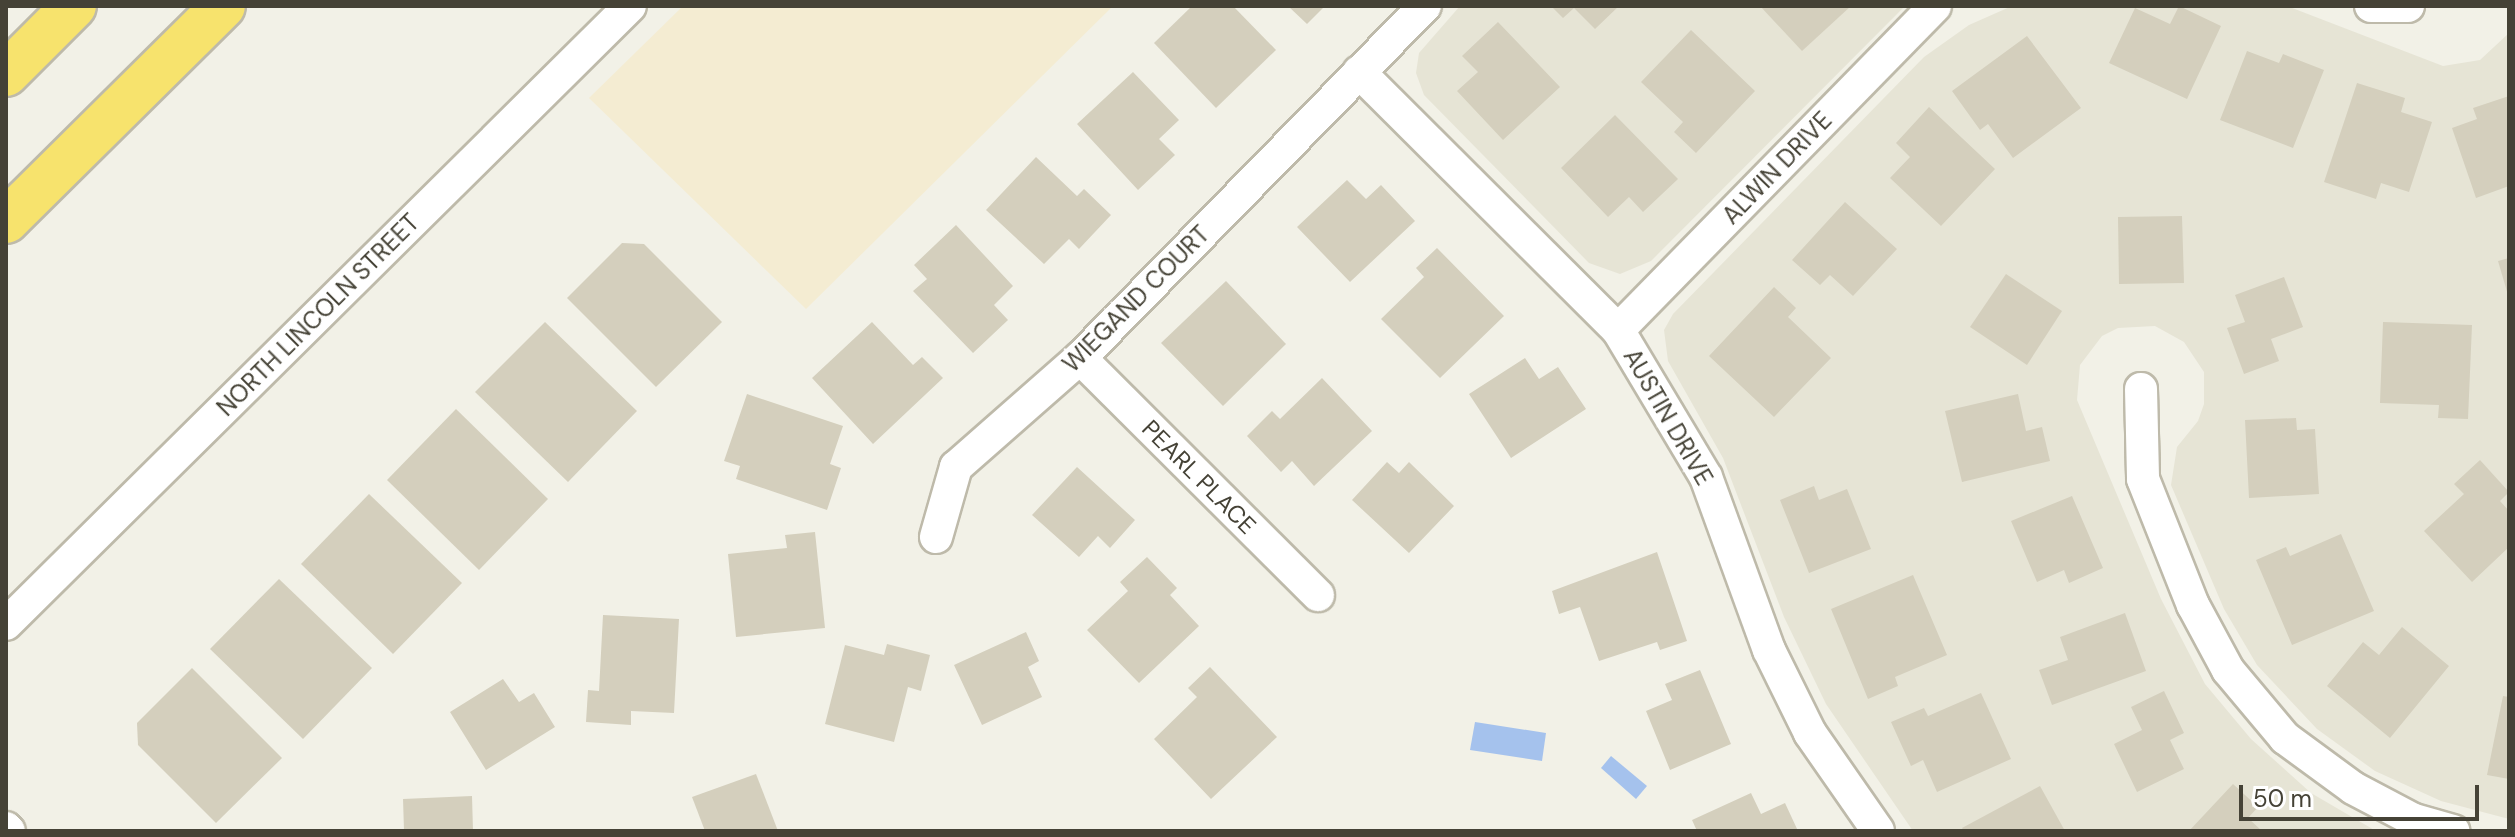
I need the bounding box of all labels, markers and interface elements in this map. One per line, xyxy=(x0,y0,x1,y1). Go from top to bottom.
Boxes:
street label: ALWIN DRIVE xyxy=(1716,106,1838,230)
street label: NORTH LINCOLN STREET xyxy=(211,208,425,422)
street label: WIEGAND COURT xyxy=(1057,220,1215,378)
street label: AUSTIN DRIVE xyxy=(1617,344,1719,490)
street label: PEARL PLACE xyxy=(1136,414,1262,540)
scale bar xyxy=(2243,769,2483,819)
text: 50 m xyxy=(2253,783,2312,814)

